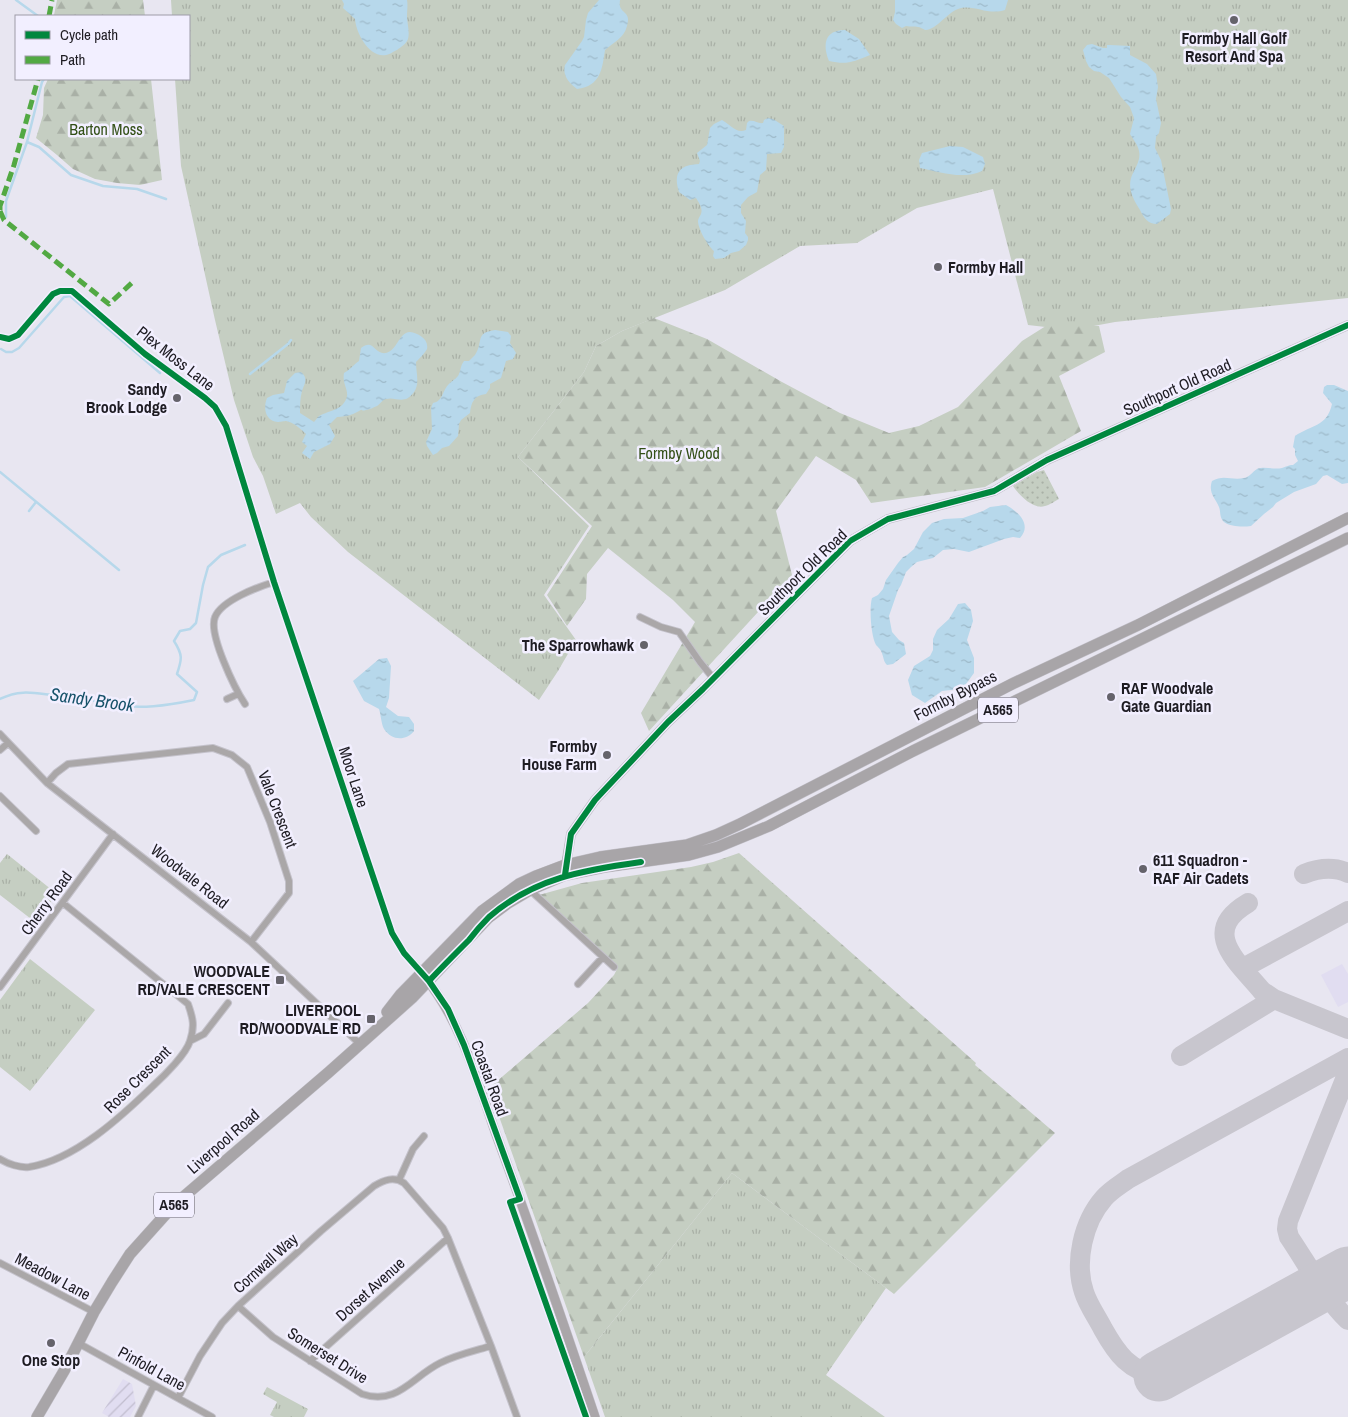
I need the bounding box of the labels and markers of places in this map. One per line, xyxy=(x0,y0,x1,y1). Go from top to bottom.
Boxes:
marker: Formby Hall Golf Resort And Spa xyxy=(1228,14,1240,26)
place label: Formby Hall Golf Resort And Spa xyxy=(1181,27,1287,67)
place label: Formby Hall xyxy=(948,256,1023,278)
marker: Formby Hall xyxy=(932,261,944,273)
place label: Sandy Brook Lodge xyxy=(86,378,168,418)
marker: Sandy Brook Lodge xyxy=(171,392,183,404)
place label: The Sparrowhawk xyxy=(522,634,635,656)
marker: The Sparrowhawk xyxy=(638,639,650,651)
place label: RAF Woodvale Gate Guardian xyxy=(1121,677,1213,717)
marker: RAF Woodvale Gate Guardian xyxy=(1105,691,1117,703)
place label: Formby House Farm xyxy=(522,735,598,775)
marker: Formby House Farm xyxy=(601,749,613,761)
place label: 611 Squadron - RAF Air Cadets xyxy=(1153,849,1249,889)
marker: 611 Squadron - RAF Air Cadets xyxy=(1137,863,1149,875)
place label: WOODVALE RD/VALE CRESCENT xyxy=(138,960,270,1000)
marker: WOODVALE RD/VALE CRESCENT xyxy=(274,974,286,986)
place label: LIVERPOOL RD/WOODVALE RD xyxy=(240,999,361,1039)
marker: LIVERPOOL RD/WOODVALE RD xyxy=(365,1013,377,1025)
marker: One Stop xyxy=(45,1337,57,1349)
place label: One Stop xyxy=(22,1349,80,1371)

